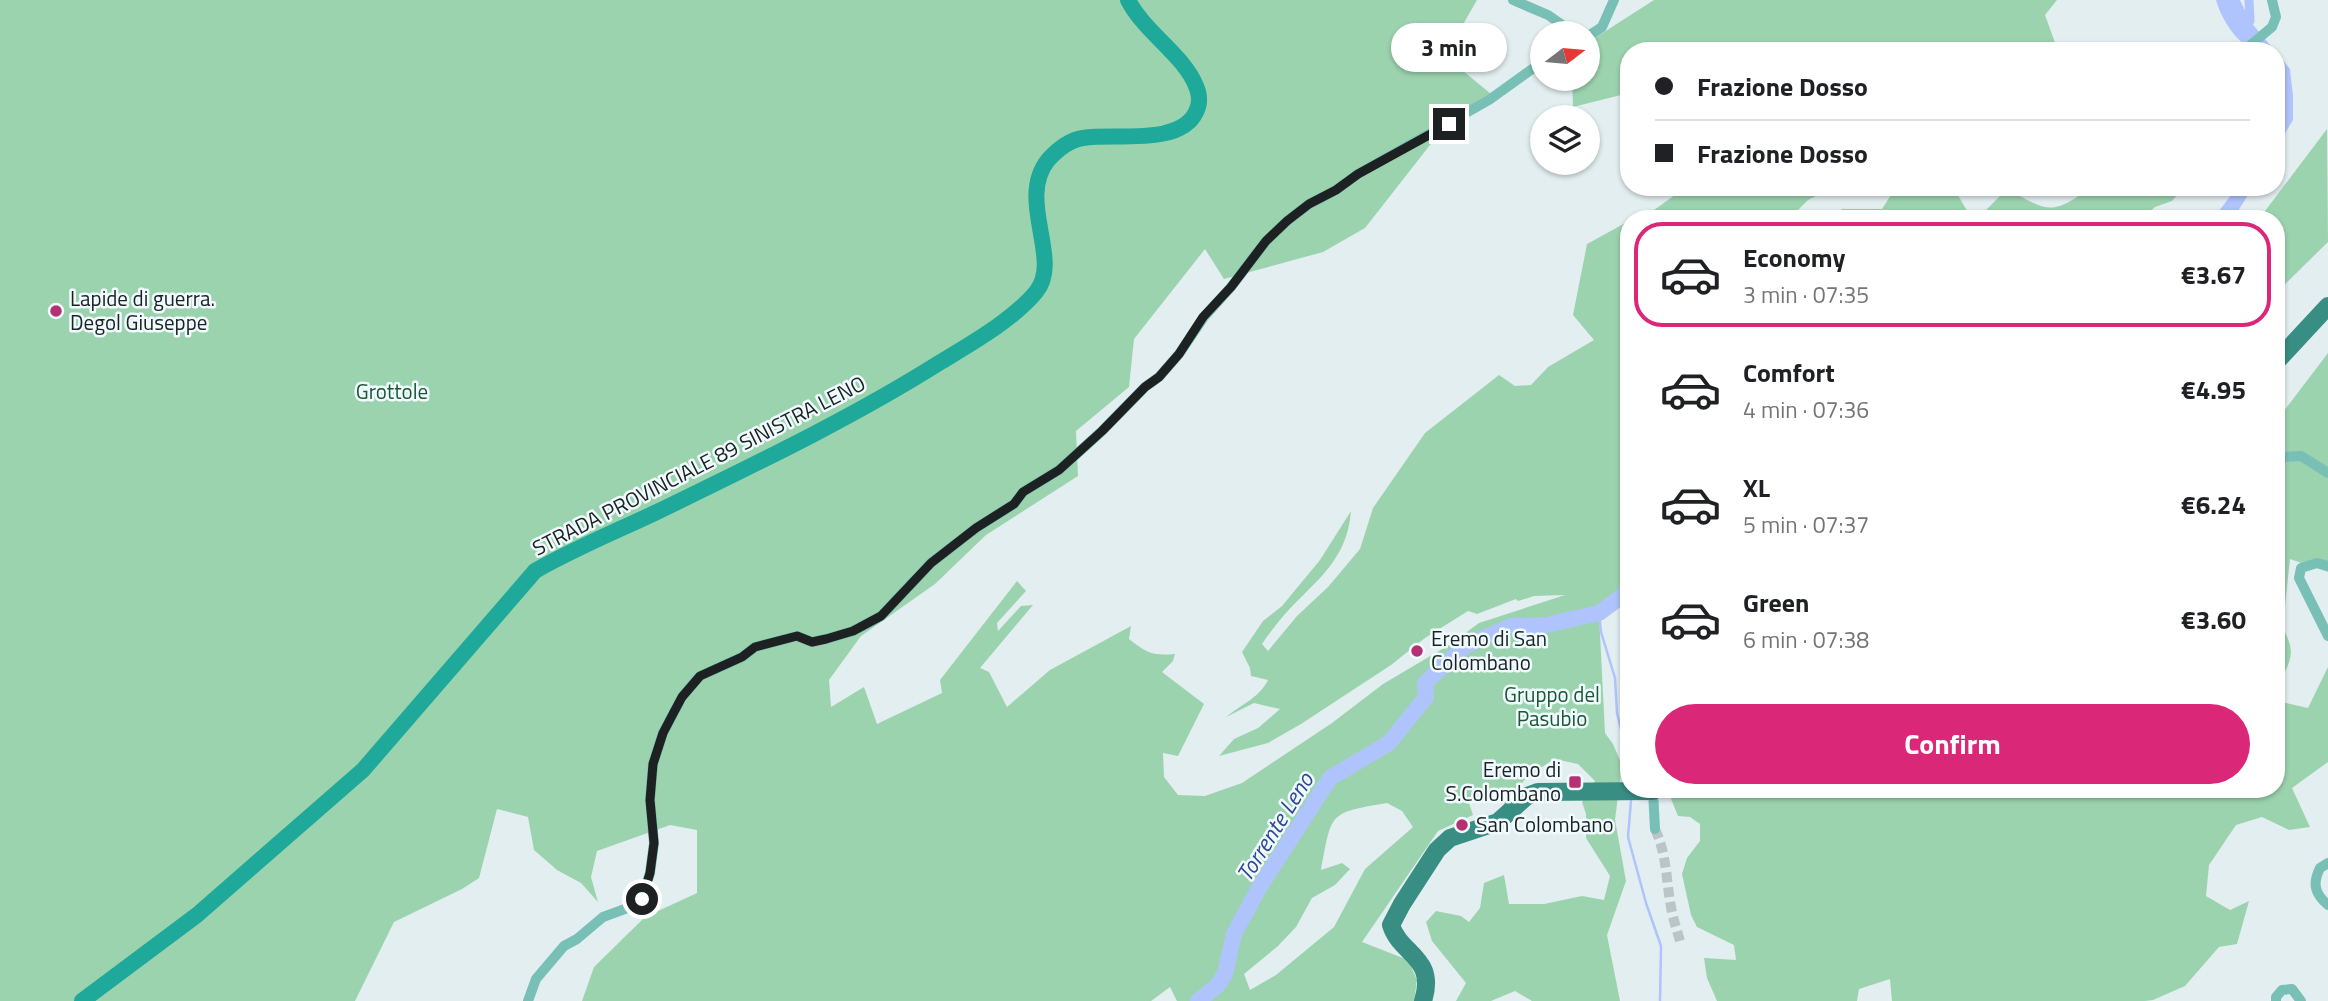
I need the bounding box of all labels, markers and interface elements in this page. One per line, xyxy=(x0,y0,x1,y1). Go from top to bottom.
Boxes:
north arrow xyxy=(1530,21,1600,91)
map controls xyxy=(1530,21,1600,175)
callout: 3 min xyxy=(1391,23,1507,72)
text: 3 min xyxy=(1421,30,1477,65)
text: Frazione Dosso xyxy=(1697,67,1868,106)
button: layers xyxy=(1530,105,1600,175)
route end xyxy=(1433,108,1465,140)
text: Frazione Dosso xyxy=(1697,134,1868,173)
text: Economy xyxy=(1743,238,1845,277)
icon: car xyxy=(1659,243,1722,306)
text: €3.67 xyxy=(2181,255,2246,294)
text: 3 min · 07:35 xyxy=(1743,277,1869,312)
place label: Lapide di guerra. Degol Giuseppe xyxy=(70,282,215,338)
marker: Lapide di guerra. Degol Giuseppe xyxy=(48,303,64,319)
text: Comfort xyxy=(1743,353,1835,392)
icon: car xyxy=(1659,358,1722,421)
street label: STRADA PROVINCIALE 89 SINISTRA LENO xyxy=(526,367,871,563)
text: €4.95 xyxy=(2181,370,2246,409)
park label: Grottole xyxy=(356,375,428,407)
text: 4 min · 07:36 xyxy=(1743,392,1869,427)
text: XL xyxy=(1743,468,1770,507)
icon: car xyxy=(1659,473,1722,536)
text: €6.24 xyxy=(2181,485,2246,524)
text: 5 min · 07:37 xyxy=(1743,507,1869,542)
text: Green xyxy=(1743,583,1809,622)
icon: car xyxy=(1659,588,1722,651)
text: €3.60 xyxy=(2181,600,2246,639)
place label: Eremo di San Colombano xyxy=(1431,622,1547,678)
text: 6 min · 07:38 xyxy=(1743,622,1869,657)
marker: Eremo di San Colombano xyxy=(1409,643,1425,659)
park label: Gruppo del Pasubio xyxy=(1504,678,1600,734)
button: Confirm xyxy=(1655,704,2250,784)
place label: Eremo di S.Colombano xyxy=(1446,753,1561,809)
water label: Torrente Leno xyxy=(1227,765,1322,888)
marker: Eremo di S.Colombano xyxy=(1567,774,1583,790)
place label: San Colombano xyxy=(1476,808,1614,840)
marker: San Colombano xyxy=(1454,817,1470,833)
route start xyxy=(626,883,658,915)

